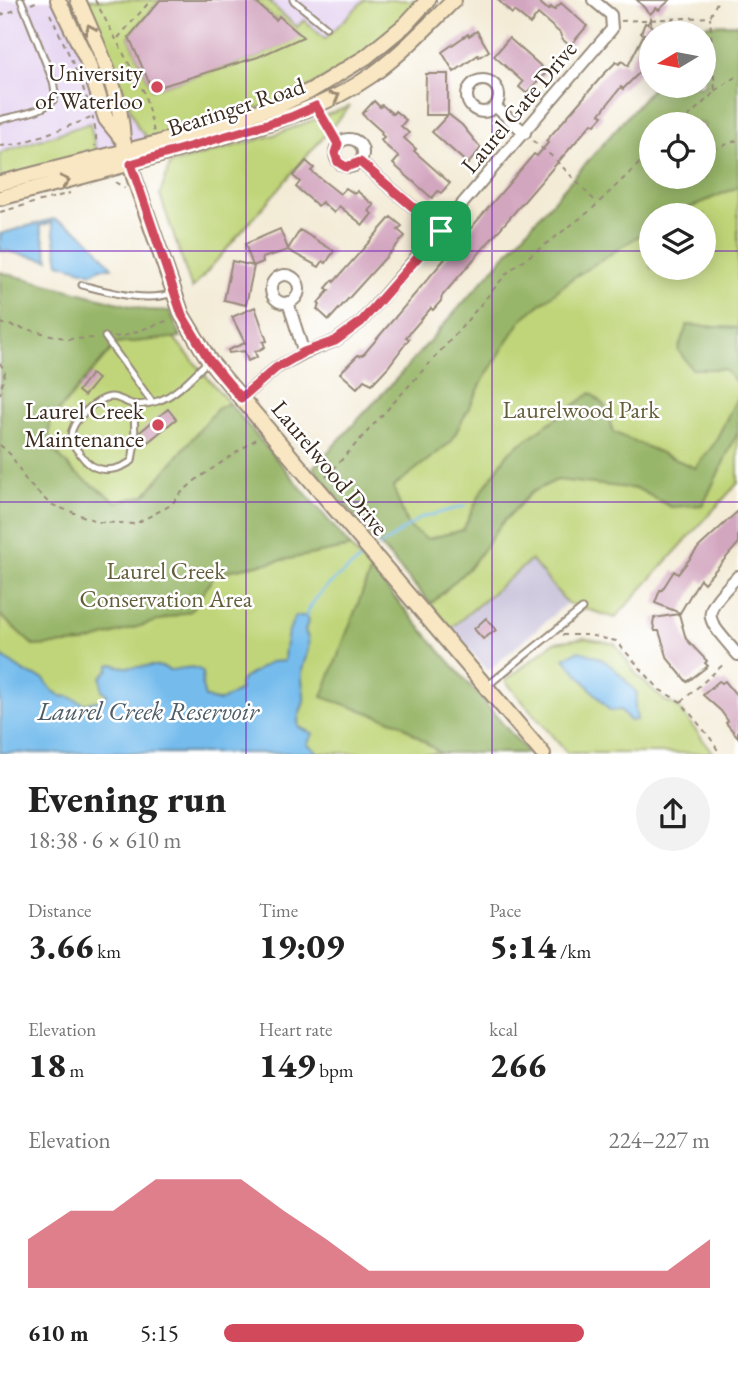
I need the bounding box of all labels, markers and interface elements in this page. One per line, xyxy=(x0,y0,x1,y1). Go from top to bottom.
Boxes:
north arrow xyxy=(639,21,716,98)
map controls xyxy=(639,21,716,280)
one-way arrow xyxy=(85,23,99,35)
street label: Laurel Gate Drive xyxy=(454,34,583,180)
place label: University of Waterloo xyxy=(35,57,143,116)
street label: Bearinger Road xyxy=(163,70,309,143)
marker: University of Waterloo xyxy=(149,79,165,95)
one-way arrow xyxy=(327,91,340,105)
button: locate xyxy=(639,112,716,189)
one-way arrow xyxy=(59,175,71,189)
pin xyxy=(411,201,471,261)
button: layers xyxy=(639,203,716,280)
icon: arrive xyxy=(422,212,460,250)
street label: Laurelwood Drive xyxy=(265,394,396,542)
park label: Laurelwood Park xyxy=(503,394,660,425)
place label: Laurel Creek Maintenance xyxy=(24,395,145,454)
marker: Laurel Creek Maintenance xyxy=(150,417,166,433)
park label: Laurel Creek Conservation Area xyxy=(80,555,253,614)
water label: Laurel Creek Reservoir xyxy=(36,694,260,728)
text: Evening run xyxy=(28,774,226,823)
button: share xyxy=(636,777,710,851)
text: 18:38 · 6 × 610 m xyxy=(28,825,181,855)
text: Distance xyxy=(28,898,91,923)
text: Time xyxy=(259,898,298,923)
text: Pace xyxy=(489,898,521,923)
text: 3.66 xyxy=(28,923,94,968)
text: 19:09 xyxy=(259,923,344,968)
text: 5:14 xyxy=(489,923,556,968)
text: km xyxy=(94,939,121,964)
text: /km xyxy=(556,939,591,964)
text: Elevation xyxy=(28,1017,96,1042)
text: Heart rate xyxy=(259,1017,332,1042)
text: kcal xyxy=(489,1017,518,1042)
text: 18 xyxy=(28,1042,66,1087)
text: 149 xyxy=(259,1042,315,1087)
text: 266 xyxy=(489,1042,546,1087)
text: m xyxy=(66,1058,84,1083)
text: bpm xyxy=(315,1058,354,1083)
text: Elevation xyxy=(28,1125,111,1155)
text: 224–227 m xyxy=(609,1125,710,1155)
text: 610 m xyxy=(28,1318,89,1348)
text: 5:15 xyxy=(140,1318,179,1348)

